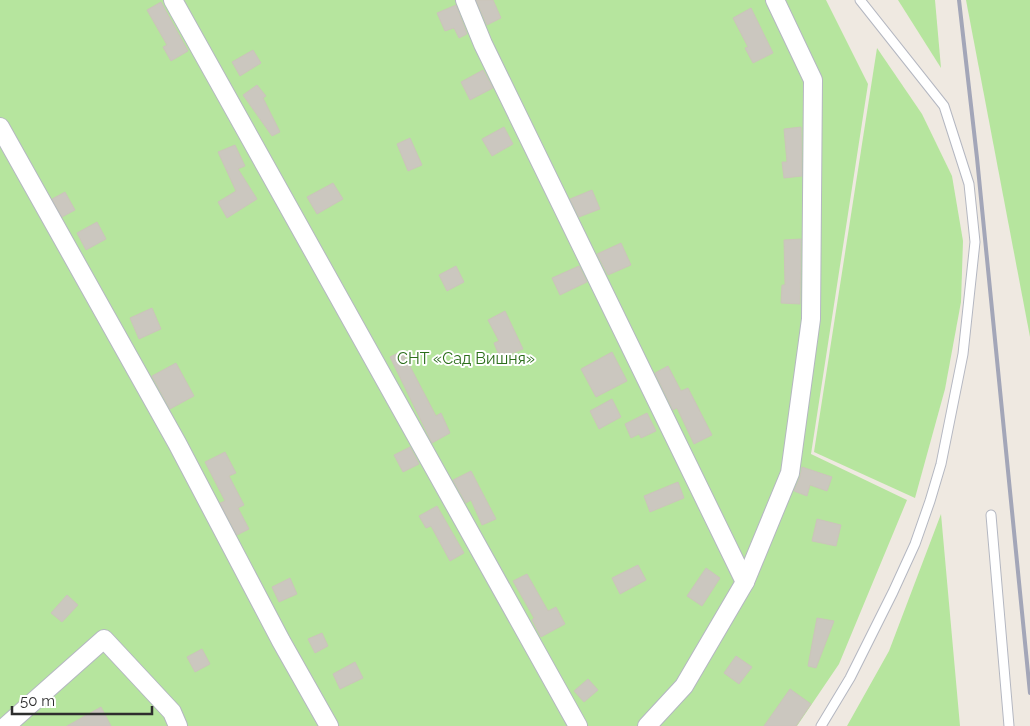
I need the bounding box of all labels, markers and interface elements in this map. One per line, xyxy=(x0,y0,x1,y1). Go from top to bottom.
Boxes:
park label: СНТ «Сад Вишня» xyxy=(397,349,535,368)
scale bar xyxy=(12,684,152,716)
text: 50 m xyxy=(20,692,55,710)

